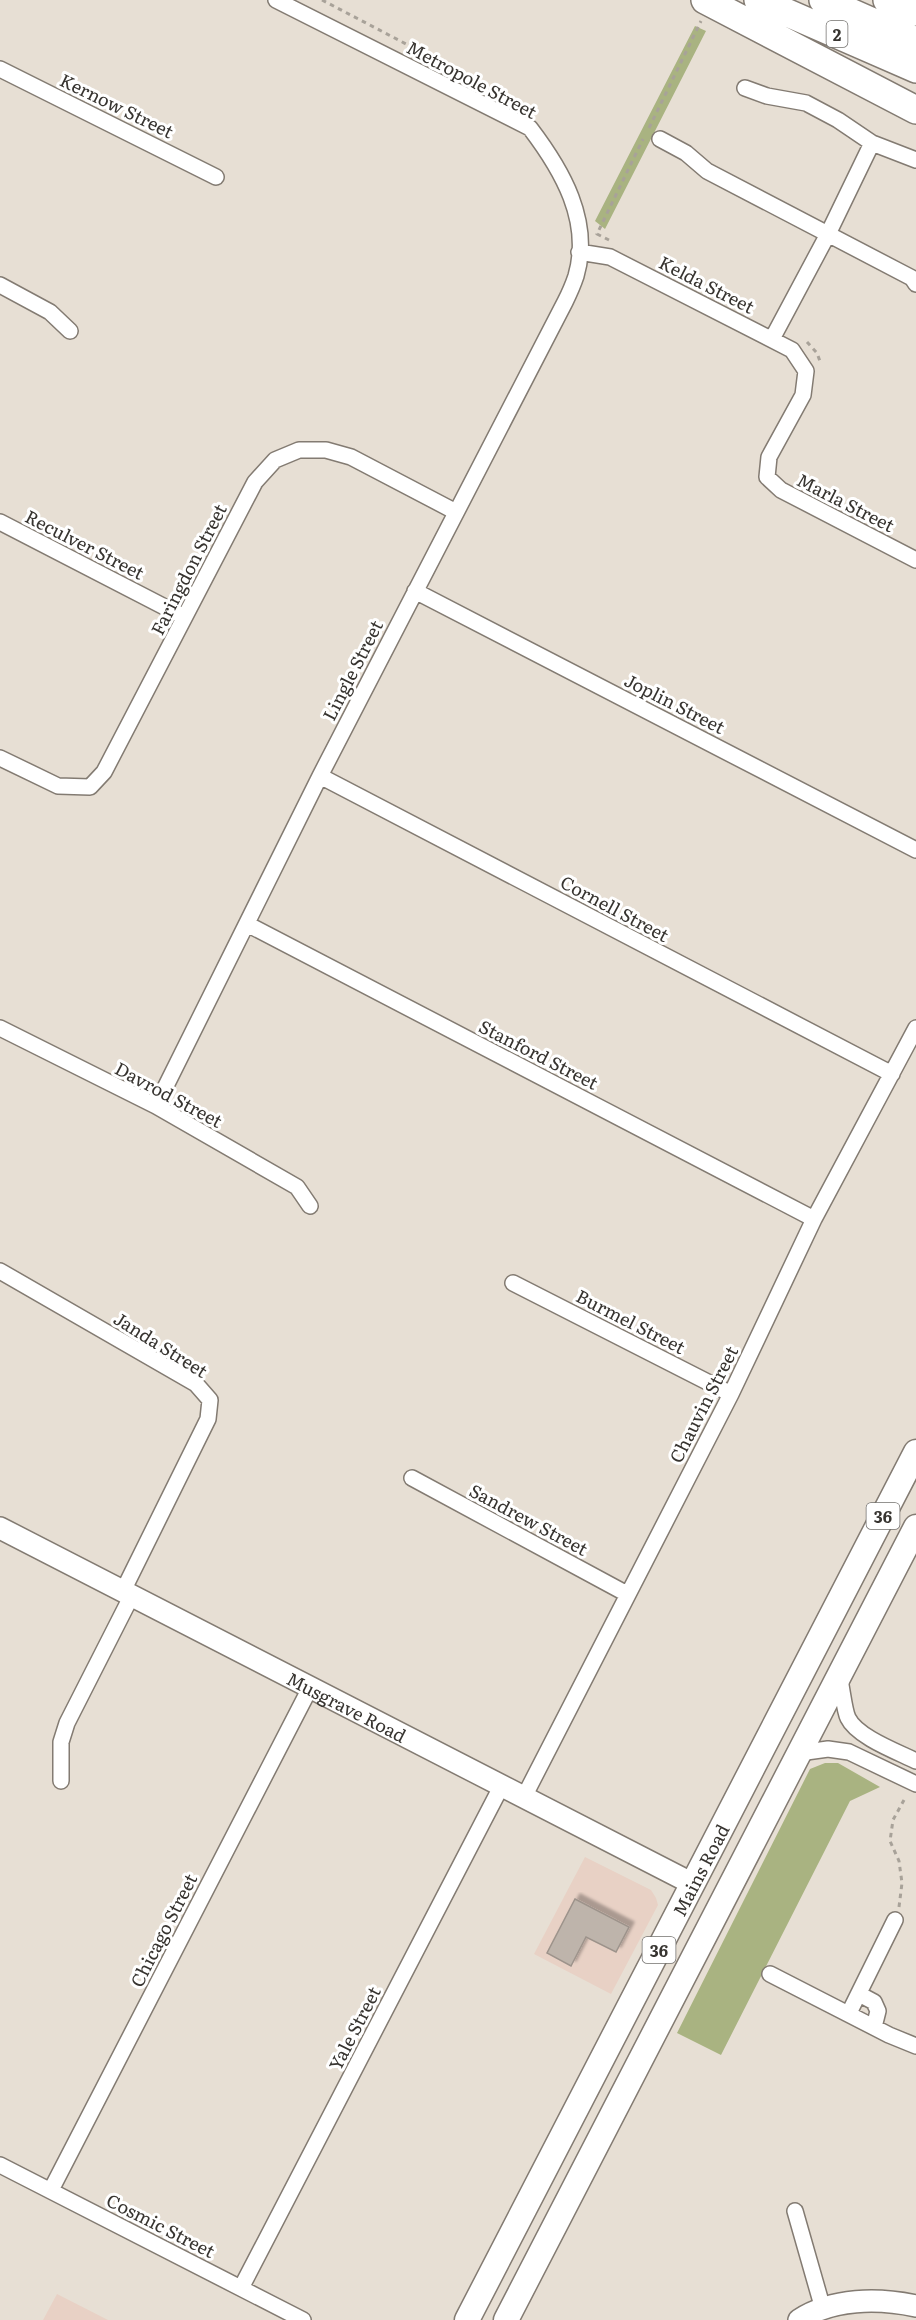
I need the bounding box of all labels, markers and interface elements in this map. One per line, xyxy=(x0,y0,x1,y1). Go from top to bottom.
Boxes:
road number: 2 xyxy=(826,21,848,47)
street label: Metropole Street xyxy=(402,33,543,125)
street label: Kernow Street xyxy=(56,66,179,145)
street label: Kelda Street xyxy=(655,248,760,320)
street label: Marla Street xyxy=(793,466,900,538)
street label: Faringdon Street xyxy=(143,498,233,639)
street label: Reculver Street xyxy=(21,502,150,586)
street label: Lingle Street xyxy=(315,614,389,725)
street label: Joplin Street xyxy=(620,666,731,740)
street label: Cornell Street xyxy=(556,868,675,948)
street label: Stanford Street xyxy=(475,1012,604,1096)
street label: Davrod Street xyxy=(110,1054,228,1134)
street label: Burmel Street xyxy=(572,1282,691,1360)
street label: Janda Street xyxy=(109,1304,214,1384)
street label: Chauvin Street xyxy=(662,1340,744,1467)
street label: Sandrew Street xyxy=(465,1476,594,1562)
road number: 36 xyxy=(866,1503,900,1529)
street label: Musgrave Road xyxy=(282,1664,411,1748)
street label: Mains Road xyxy=(665,1819,735,1921)
street label: Chicago Street xyxy=(123,1868,204,1992)
road number: 36 xyxy=(642,1937,676,1963)
street label: Yale Street xyxy=(321,1981,387,2075)
street label: Cosmic Street xyxy=(102,2186,221,2264)

